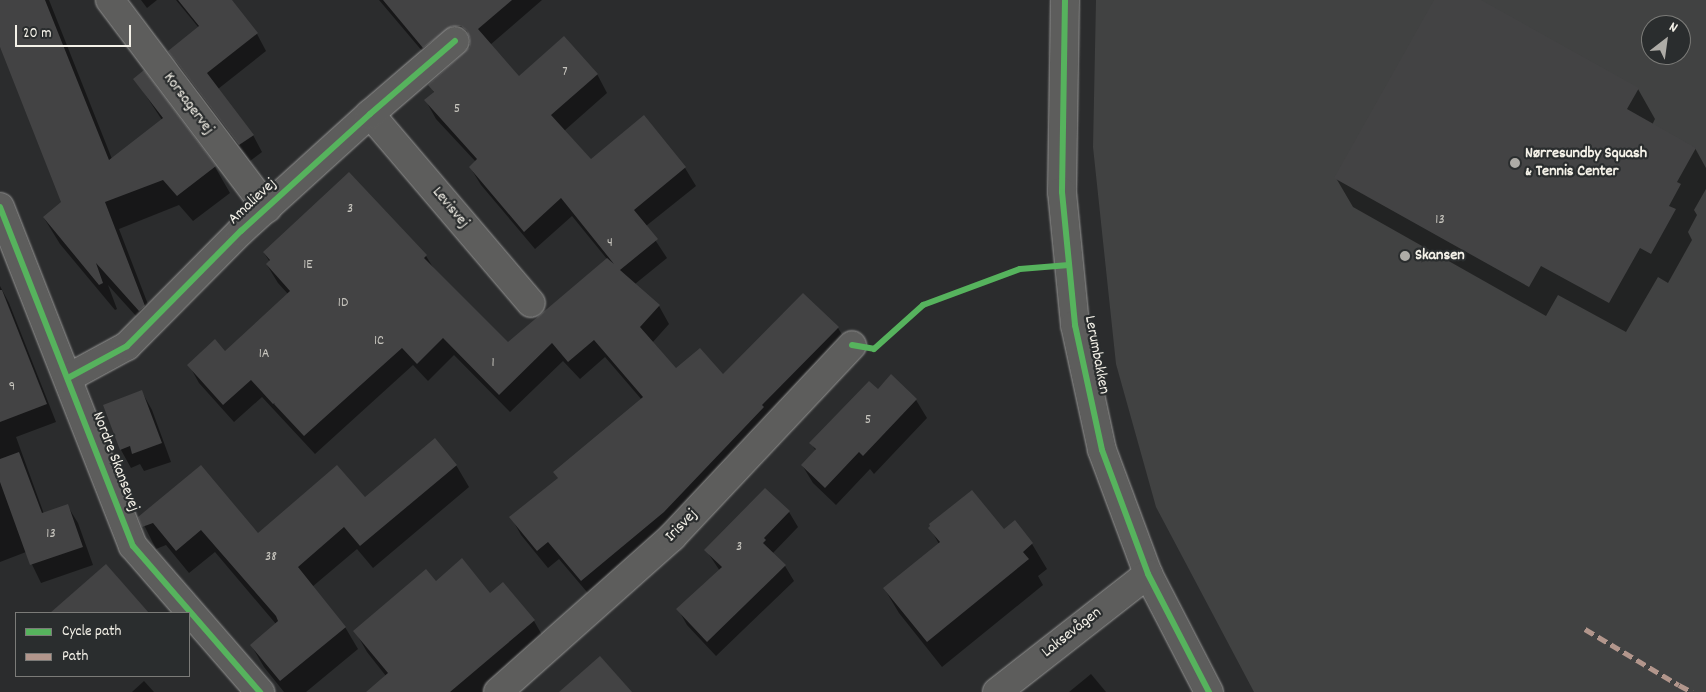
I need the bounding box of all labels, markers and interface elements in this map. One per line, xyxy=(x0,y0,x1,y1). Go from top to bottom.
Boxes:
scale bar xyxy=(18,15,134,47)
north arrow xyxy=(1641,15,1691,65)
text: N xyxy=(1665,17,1681,38)
text: 20 m xyxy=(23,23,51,45)
house number: 7 xyxy=(562,64,568,80)
street label: Korsagervej xyxy=(158,69,218,139)
house number: 5 xyxy=(454,101,460,117)
place label: Nørresundby Squash & Tennis Center xyxy=(1525,144,1647,182)
marker: Nørresundby Squash & Tennis Center xyxy=(1509,157,1521,169)
street label: Amalievej xyxy=(225,175,281,229)
street label: Levisvej xyxy=(427,184,473,232)
house number: 3 xyxy=(347,201,353,217)
house number: 13 xyxy=(1435,212,1445,228)
house number: 4 xyxy=(607,235,613,251)
place label: Skansen xyxy=(1415,246,1465,266)
marker: Skansen xyxy=(1399,250,1411,262)
house number: 1E xyxy=(303,257,313,273)
house number: 1D xyxy=(338,295,348,311)
street label: Lerumbakken xyxy=(1079,314,1113,396)
house number: 1C xyxy=(374,333,384,349)
house number: 1A xyxy=(259,346,269,362)
house number: 1 xyxy=(491,355,495,371)
house number: 9 xyxy=(9,379,15,395)
street label: Nordre Skansevej xyxy=(87,409,143,515)
house number: 5 xyxy=(865,412,871,428)
street label: Irisvej xyxy=(662,505,702,547)
house number: 13 xyxy=(46,526,56,542)
house number: 3 xyxy=(736,539,742,555)
house number: 38 xyxy=(265,549,277,565)
street label: Laksevågen xyxy=(1038,604,1106,662)
legend xyxy=(15,612,190,677)
text: Cycle path xyxy=(62,621,121,643)
text: Path xyxy=(62,646,88,668)

